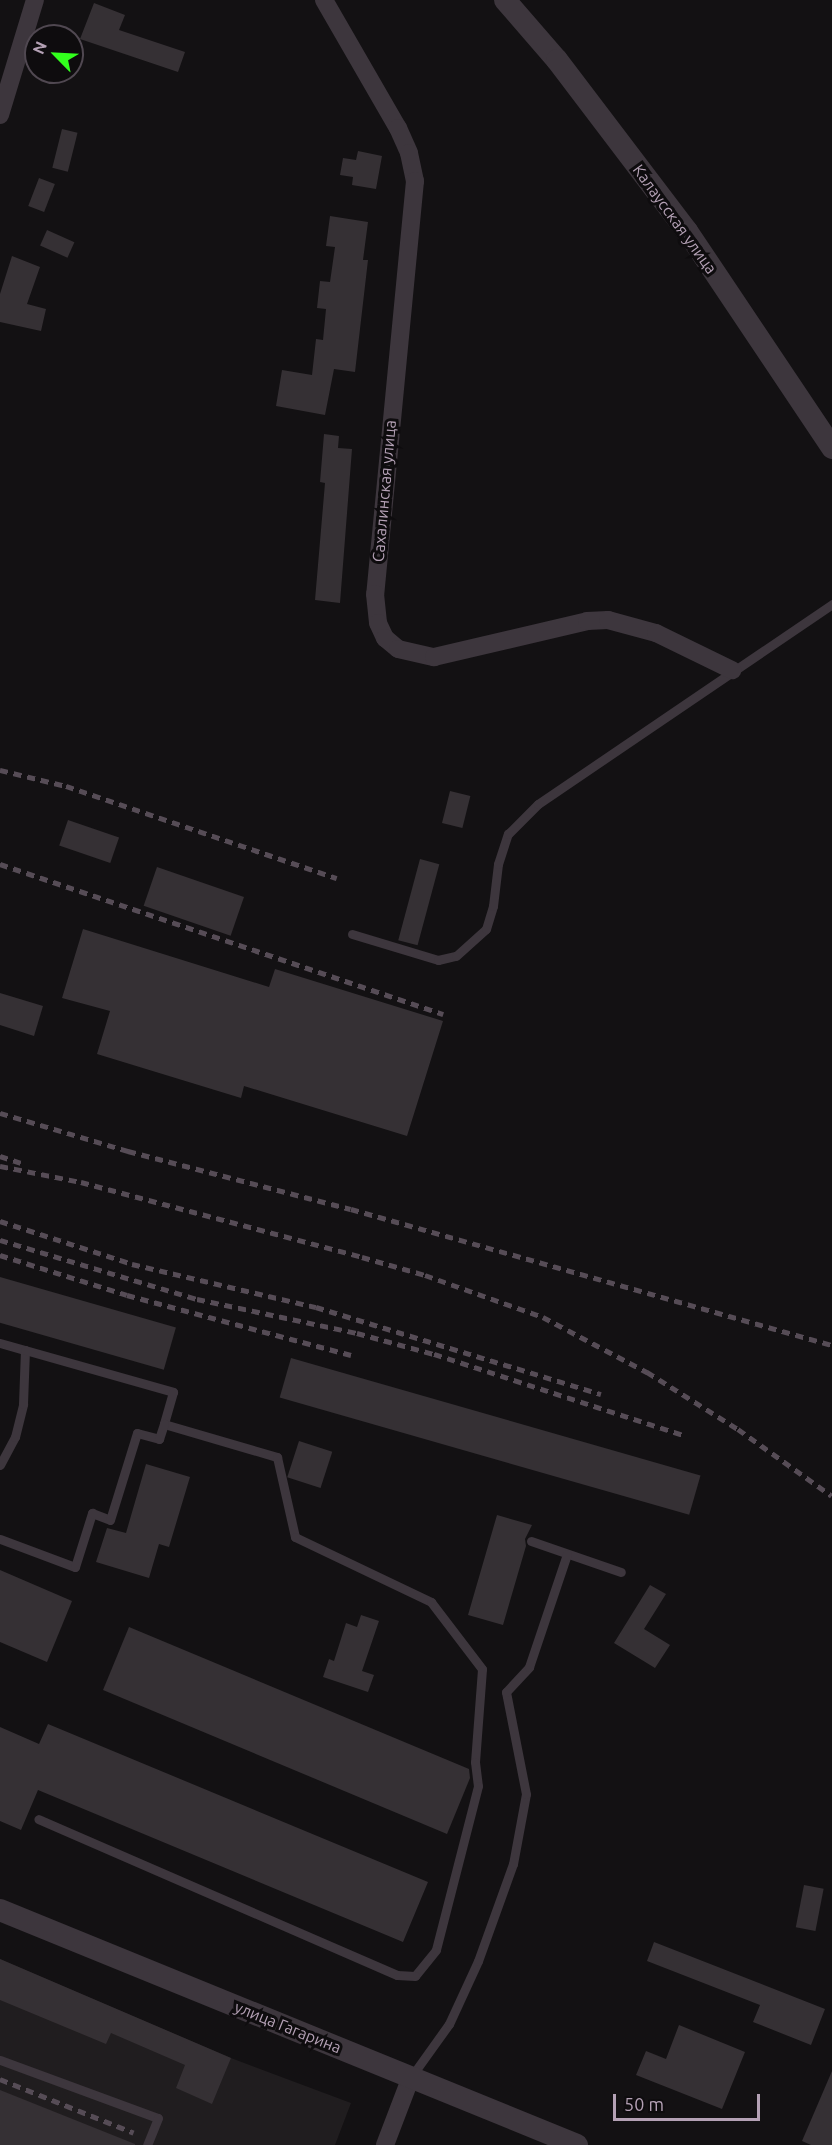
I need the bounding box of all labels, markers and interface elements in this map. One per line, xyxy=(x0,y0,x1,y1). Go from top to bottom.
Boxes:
north arrow xyxy=(24,24,84,84)
text: N xyxy=(29,38,50,57)
street label: Калаусская улица xyxy=(629,161,721,277)
street label: Сахалинская улица xyxy=(368,419,400,563)
street label: улица Гагарина xyxy=(232,1997,344,2057)
scale bar xyxy=(616,2082,763,2120)
text: 50 m xyxy=(624,2094,664,2114)

